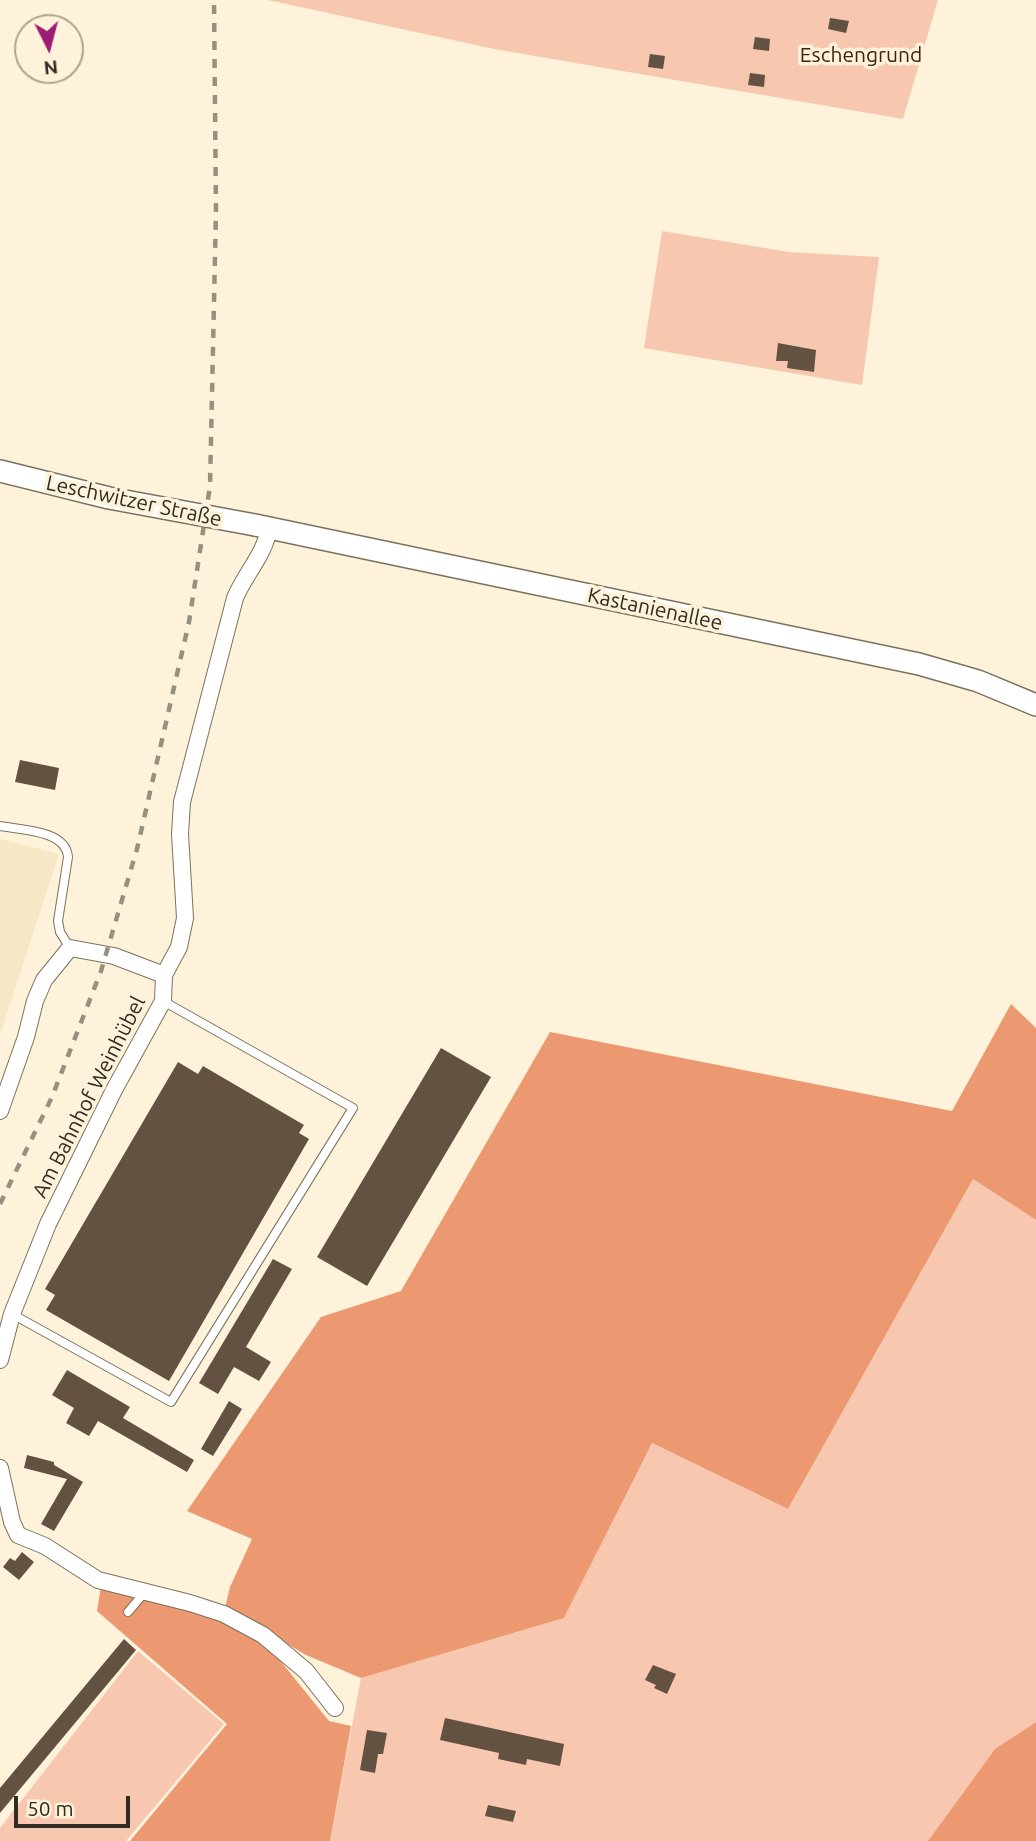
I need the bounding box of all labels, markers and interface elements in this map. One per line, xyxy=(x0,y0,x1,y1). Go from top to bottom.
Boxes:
north arrow xyxy=(14,14,84,84)
park label: Eschengrund xyxy=(800,42,922,68)
text: N xyxy=(43,56,59,80)
street label: Leschwitzer Straße xyxy=(44,470,224,532)
street label: Kastanienallee xyxy=(585,582,725,636)
street label: Am Bahnhof Weinhübel xyxy=(27,992,151,1202)
scale bar xyxy=(18,1782,133,1826)
text: 50 m xyxy=(27,1796,74,1820)

